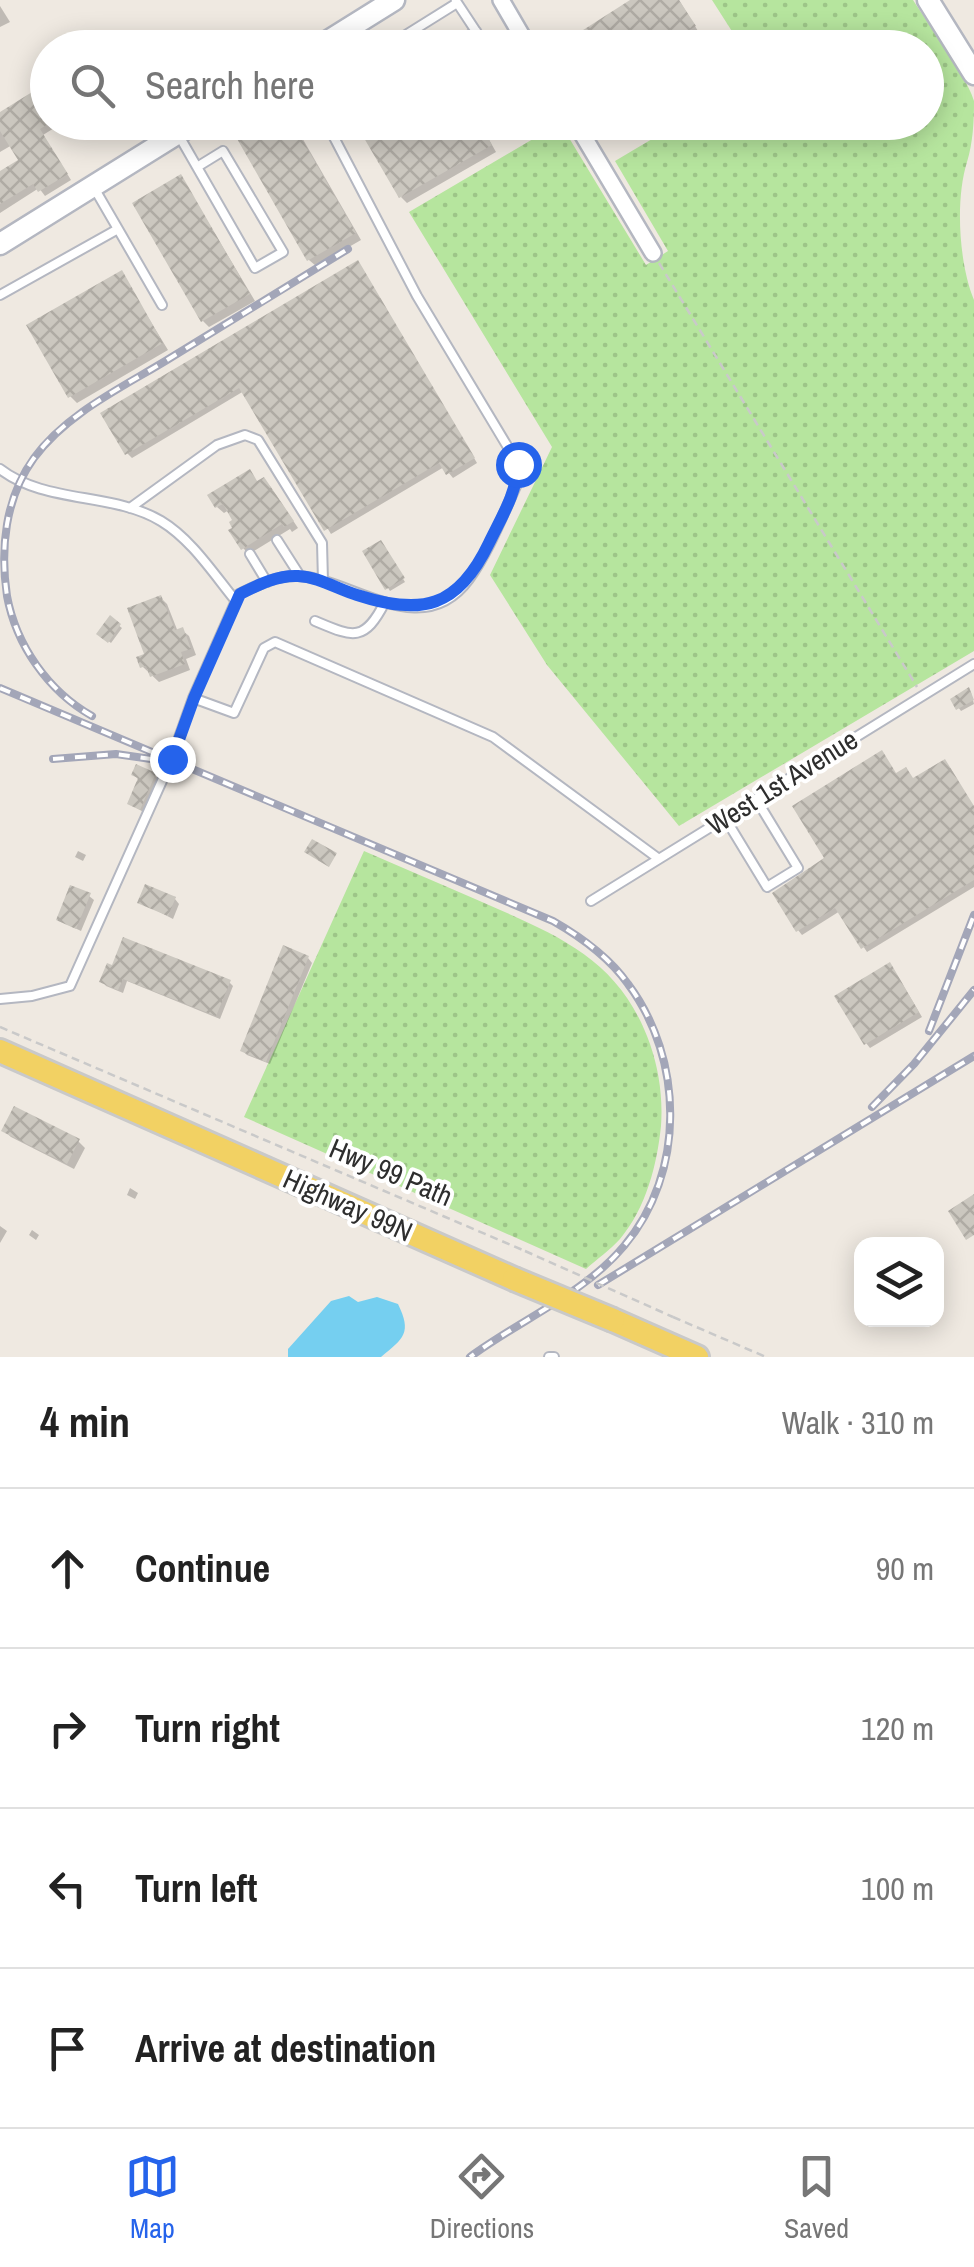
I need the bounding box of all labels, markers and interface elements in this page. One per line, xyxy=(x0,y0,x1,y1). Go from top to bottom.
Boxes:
search box xyxy=(30,30,944,140)
icon: search xyxy=(65,58,120,113)
text: Search here xyxy=(145,60,315,111)
route start xyxy=(496,442,542,488)
street label: West 1st Avenue xyxy=(699,720,865,844)
route end xyxy=(150,737,196,783)
street label: Hwy 99 Path xyxy=(324,1129,458,1215)
street label: Highway 99N xyxy=(277,1160,419,1250)
map controls xyxy=(854,1237,944,1327)
button: layers xyxy=(854,1237,944,1327)
text: 4 min xyxy=(40,1394,130,1450)
text: Walk · 310 m xyxy=(782,1401,934,1444)
icon: ahead xyxy=(40,1541,95,1596)
text: Continue xyxy=(135,1543,270,1594)
text: 90 m xyxy=(876,1547,934,1590)
icon: right xyxy=(40,1701,95,1756)
text: Turn right xyxy=(135,1703,280,1754)
text: 120 m xyxy=(861,1707,934,1750)
icon: left xyxy=(40,1861,95,1916)
text: Turn left xyxy=(135,1863,257,1914)
text: 100 m xyxy=(861,1867,934,1910)
icon: arrive xyxy=(40,2021,95,2076)
text: Arrive at destination xyxy=(135,2023,436,2074)
tab: Map xyxy=(125,2149,180,2247)
tab: Directions xyxy=(430,2149,534,2247)
tab: Saved xyxy=(784,2149,849,2247)

